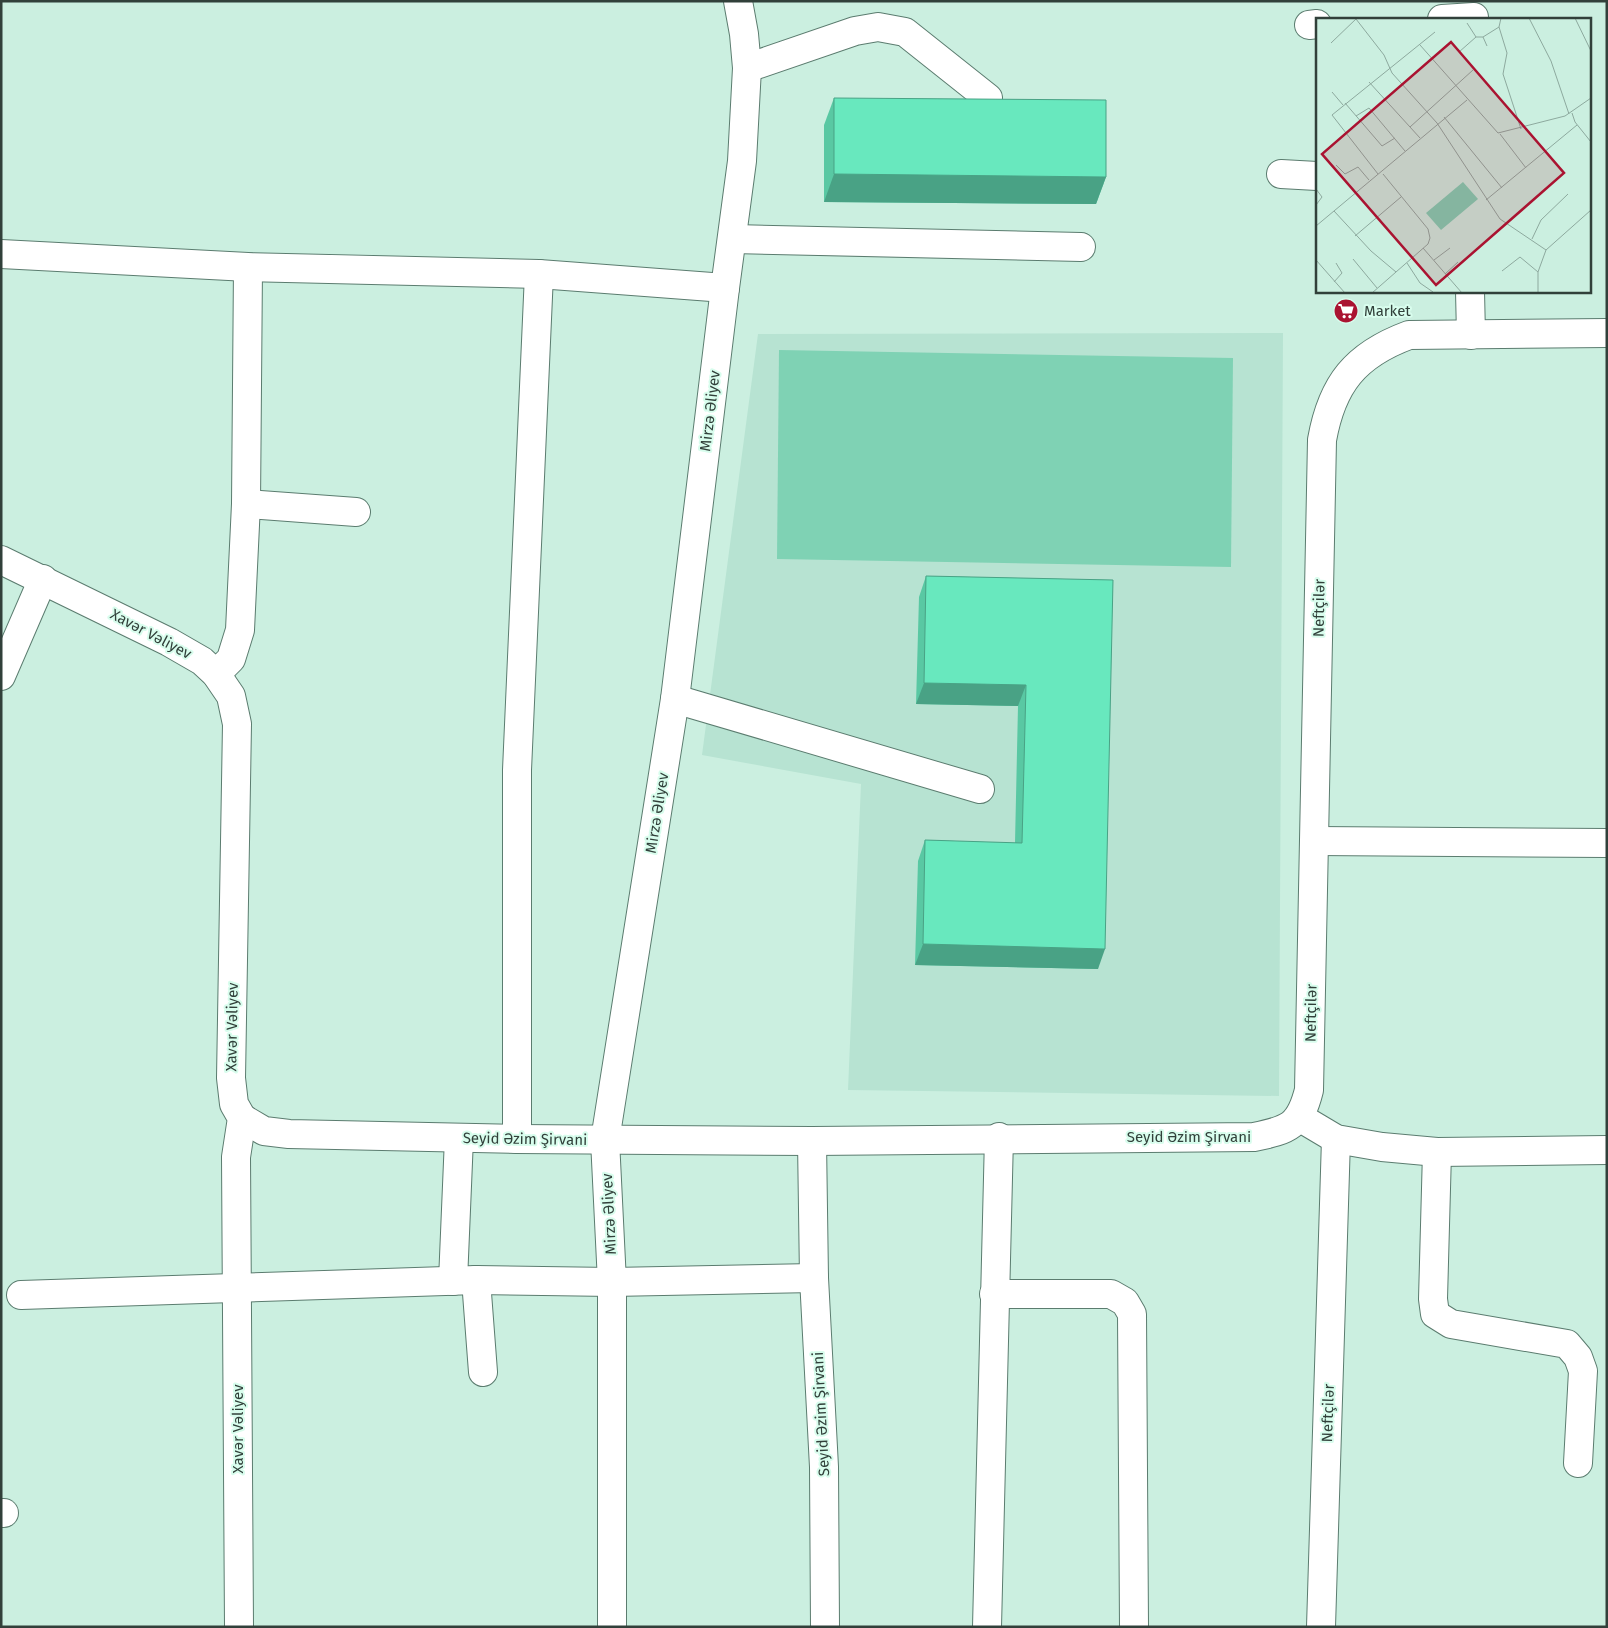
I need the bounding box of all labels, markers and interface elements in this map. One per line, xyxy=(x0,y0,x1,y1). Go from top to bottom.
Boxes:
inset map xyxy=(1316,18,1590,292)
supermarket icon: Market xyxy=(1333,298,1359,324)
place label: Market xyxy=(1364,302,1411,320)
street label: Mirzə Əliyev xyxy=(696,369,724,453)
street label: Neftçilər xyxy=(1309,578,1329,637)
street label: Xavər Vəliyev xyxy=(107,605,195,663)
street label: Mirzə Əliyev xyxy=(642,771,672,855)
street label: Xavər Vəliyev xyxy=(222,982,242,1072)
street label: Neftçilər xyxy=(1301,983,1321,1042)
street label: Seyid Əzim Şirvani xyxy=(1127,1128,1251,1146)
street label: Seyid Əzim Şirvani xyxy=(463,1129,587,1149)
street label: Mirzə Əliyev xyxy=(598,1172,620,1255)
street label: Seyid Əzim Şirvani xyxy=(809,1351,833,1477)
street label: Neftçilər xyxy=(1318,1383,1338,1443)
street label: Xavər Vəliyev xyxy=(229,1384,247,1474)

